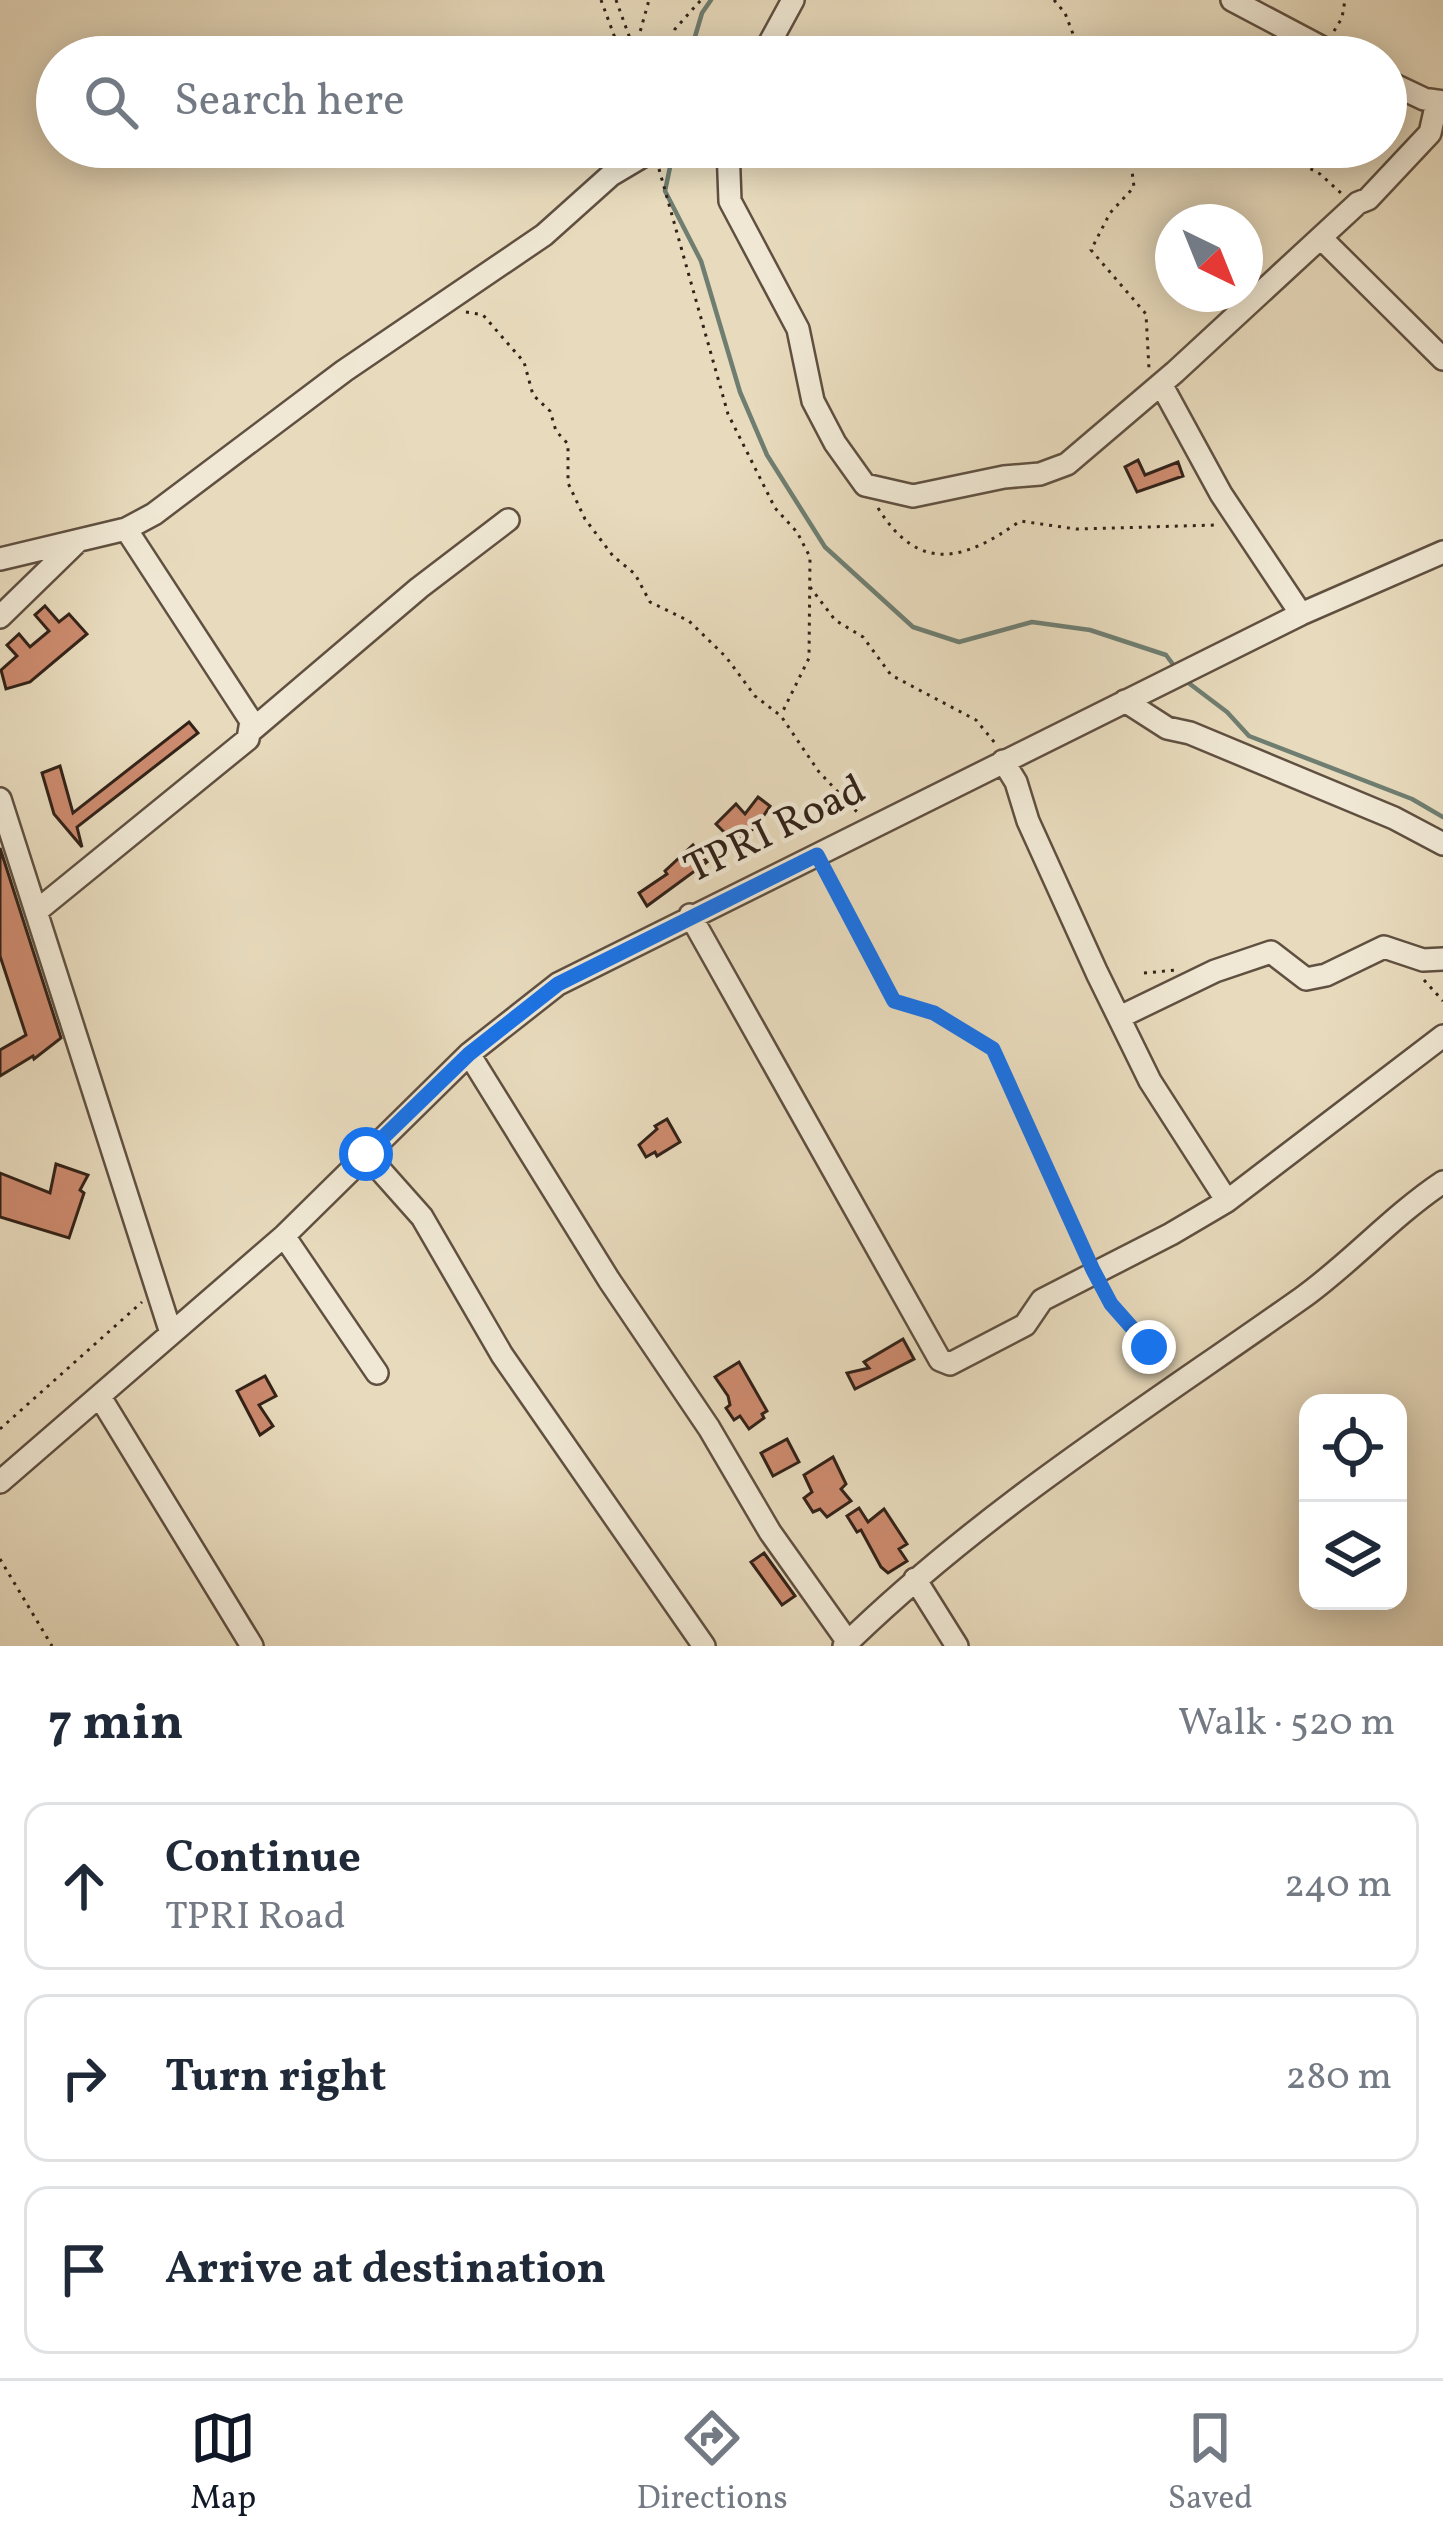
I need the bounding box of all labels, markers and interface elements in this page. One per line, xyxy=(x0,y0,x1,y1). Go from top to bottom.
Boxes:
search box xyxy=(36,36,1407,168)
icon: search xyxy=(78,69,144,135)
text: Search here xyxy=(174,71,405,134)
north arrow xyxy=(1155,204,1263,312)
street label: TPRI Road xyxy=(676,762,876,900)
route start xyxy=(339,1127,393,1181)
route end xyxy=(1122,1320,1176,1374)
map controls xyxy=(1299,1394,1407,1610)
button: locate xyxy=(1299,1394,1407,1502)
button: layers xyxy=(1299,1502,1407,1610)
text: 7 min xyxy=(48,1689,184,1760)
text: Walk · 520 m xyxy=(1178,1697,1395,1751)
text: Continue xyxy=(165,1828,361,1891)
icon: ahead xyxy=(51,1853,117,1919)
text: 240 m xyxy=(1284,1859,1392,1913)
text: TPRI Road xyxy=(165,1891,346,1945)
icon: right xyxy=(51,2045,117,2111)
text: Turn right xyxy=(165,2047,386,2110)
text: 280 m xyxy=(1285,2051,1392,2105)
icon: arrive xyxy=(51,2237,117,2303)
text: Arrive at destination xyxy=(165,2239,606,2302)
tab: Map xyxy=(190,2405,256,2523)
tab: Directions xyxy=(636,2405,788,2523)
tab: Saved xyxy=(1168,2405,1253,2523)

